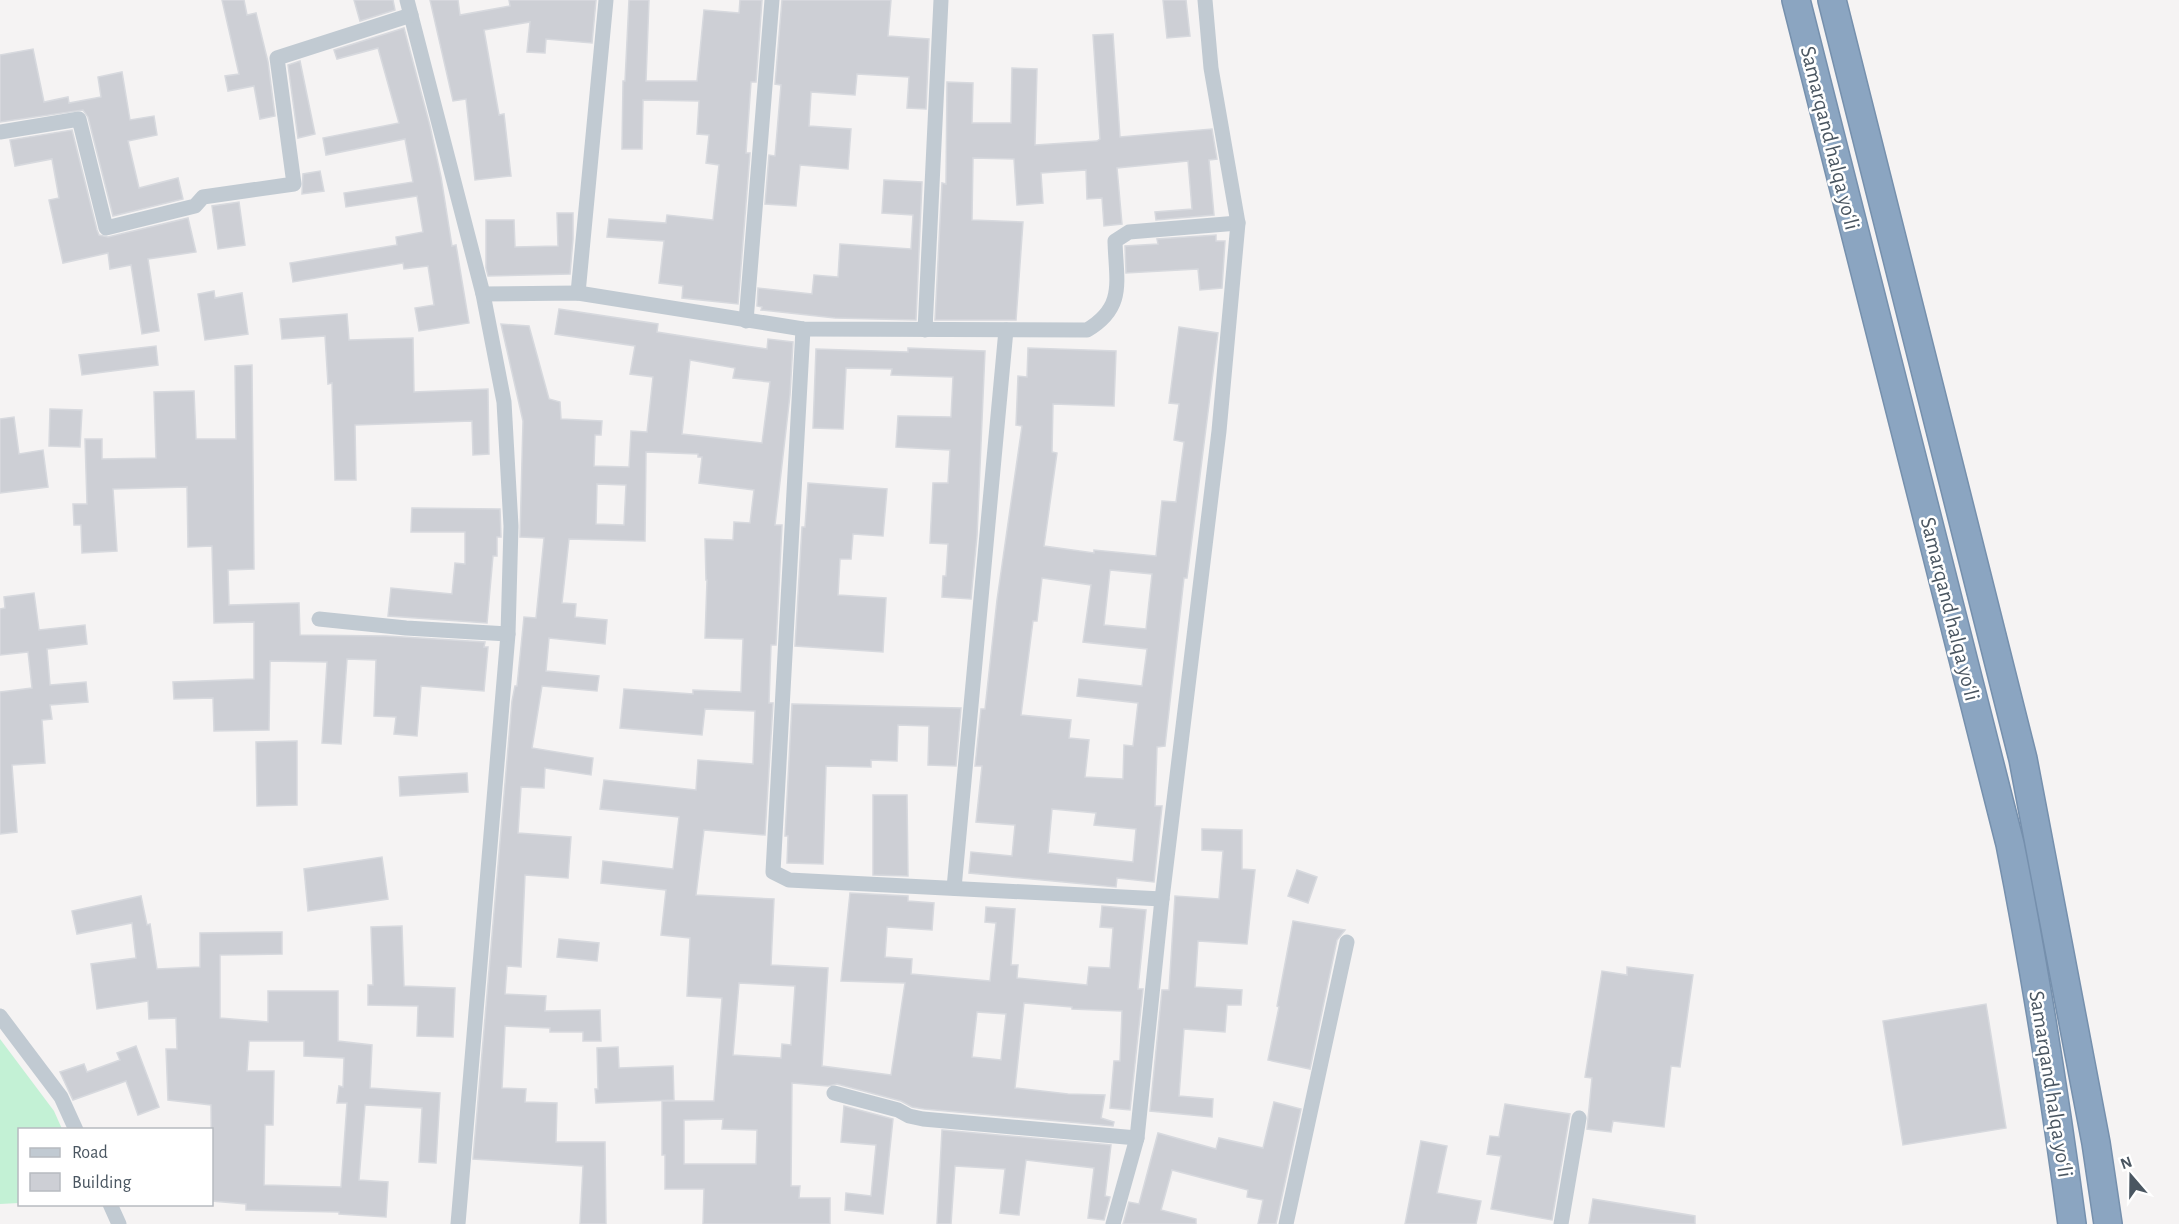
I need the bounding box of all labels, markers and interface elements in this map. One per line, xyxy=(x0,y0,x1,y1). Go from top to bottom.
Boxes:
street label: Samarqand halqa yoʻli xyxy=(1797,44,1863,232)
street label: Samarqand halqa yoʻli xyxy=(1917,515,1983,703)
street label: Samarqand halqa yoʻli xyxy=(2025,989,2077,1179)
legend xyxy=(18,1128,213,1206)
text: Road xyxy=(72,1144,108,1162)
north arrow xyxy=(2101,1146,2161,1206)
text: N xyxy=(2118,1153,2134,1172)
text: Building xyxy=(72,1174,132,1192)

